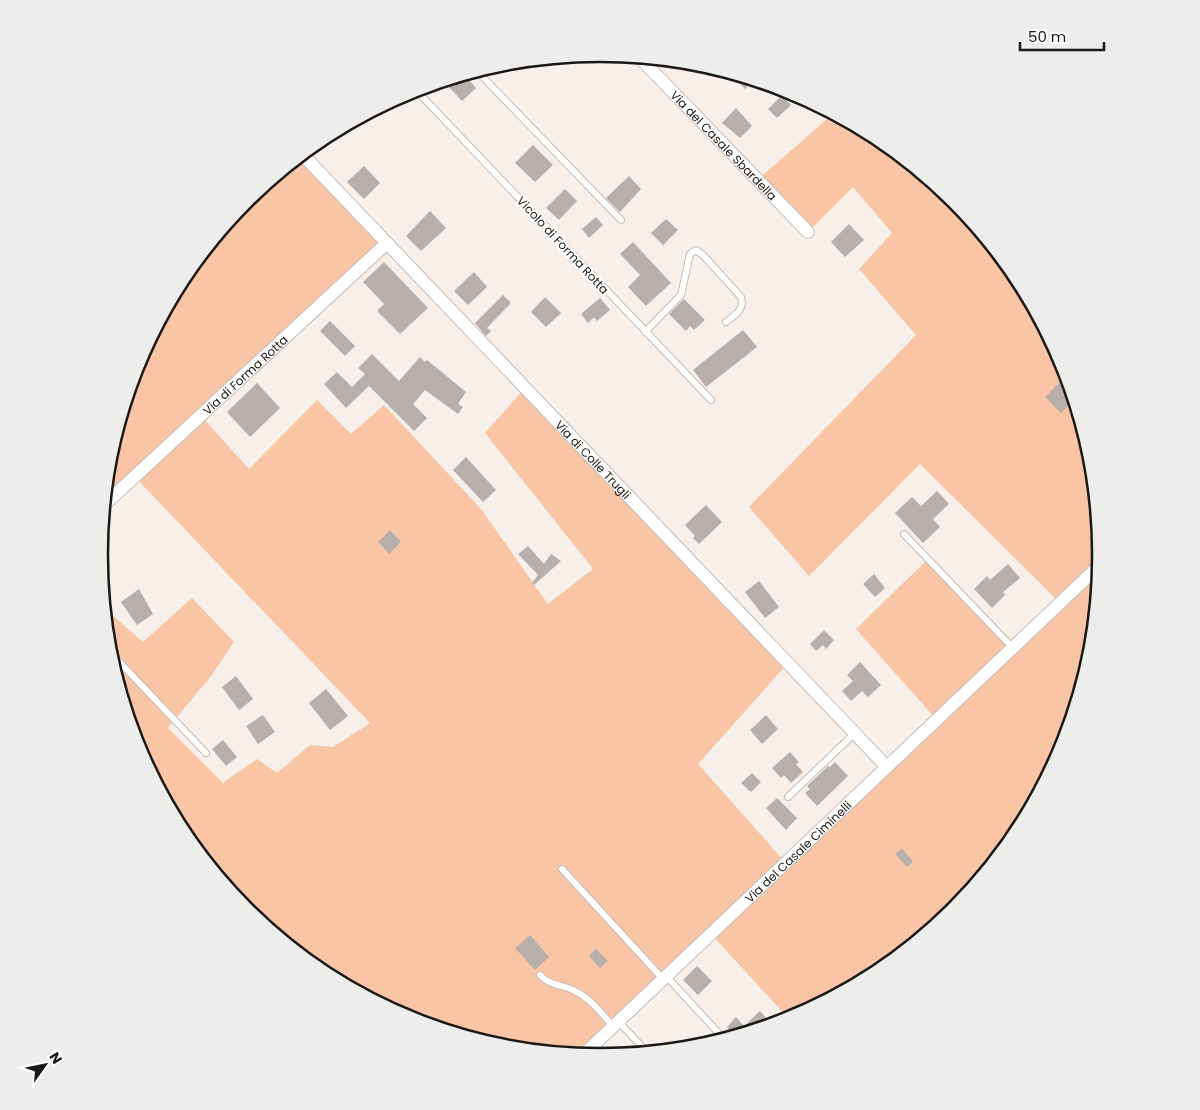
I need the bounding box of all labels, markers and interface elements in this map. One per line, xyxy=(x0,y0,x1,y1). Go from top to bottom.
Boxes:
scale bar xyxy=(1020,20,1104,52)
text: 50 m xyxy=(1028,26,1066,47)
street label: Via del Casale Sbardella xyxy=(667,86,781,204)
street label: Vicolo di Forma Rotta xyxy=(513,192,613,298)
street label: Via di Forma Rotta xyxy=(199,331,291,418)
street label: Via di Colle Trugli xyxy=(552,416,635,502)
street label: Via del Casale Ciminelli xyxy=(741,797,855,906)
north arrow xyxy=(20,1040,70,1090)
text: N xyxy=(45,1048,67,1068)

